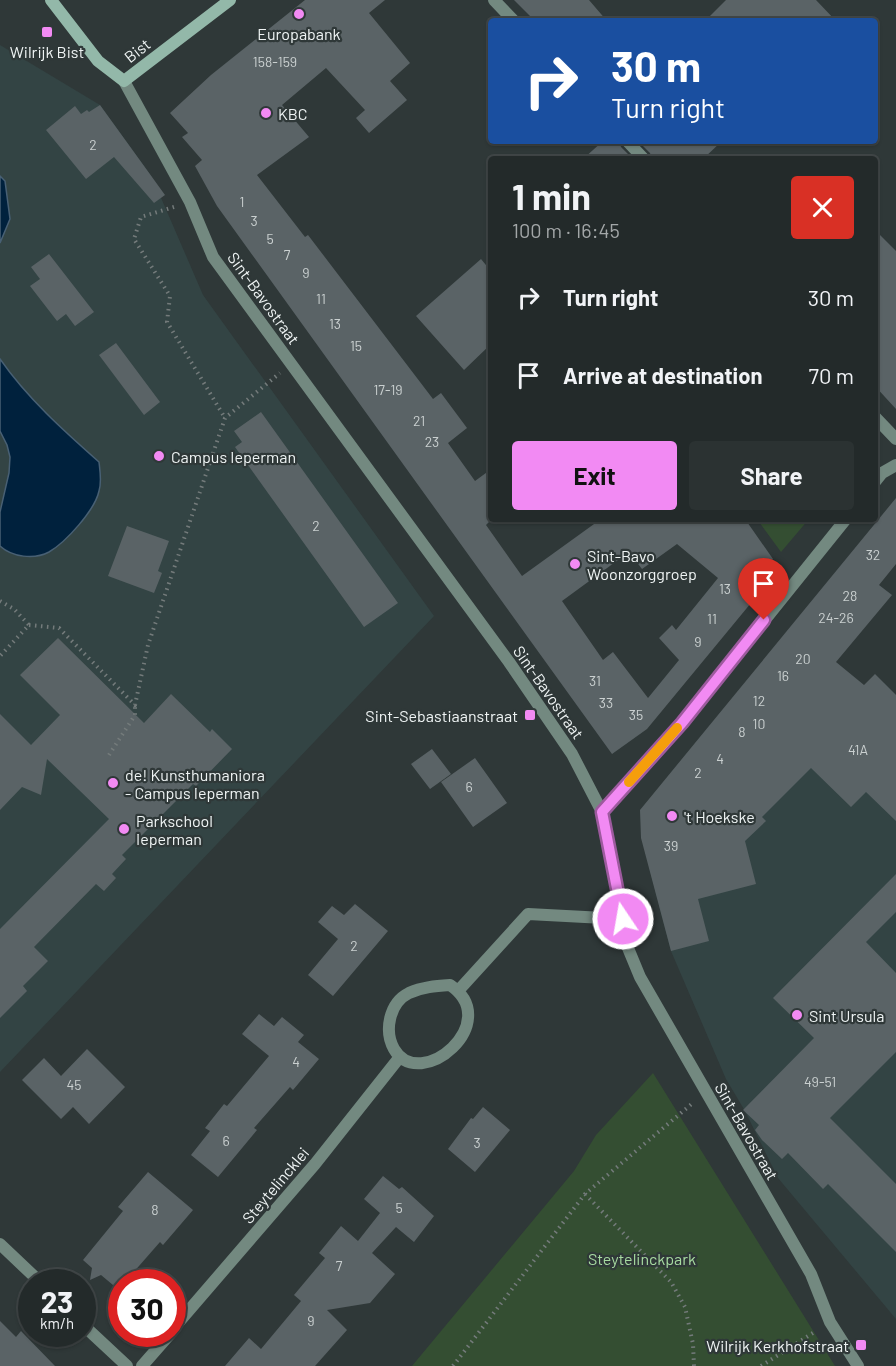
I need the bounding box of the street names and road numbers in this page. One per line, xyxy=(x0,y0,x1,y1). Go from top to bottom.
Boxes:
street label: Bist xyxy=(120,34,154,66)
street label: Sint-Bavostraat xyxy=(224,248,304,348)
street label: Sint-Bavostraat xyxy=(510,642,588,742)
street label: Sint-Bavostraat xyxy=(711,1079,783,1183)
street label: Steytelincklei xyxy=(238,1143,312,1227)

